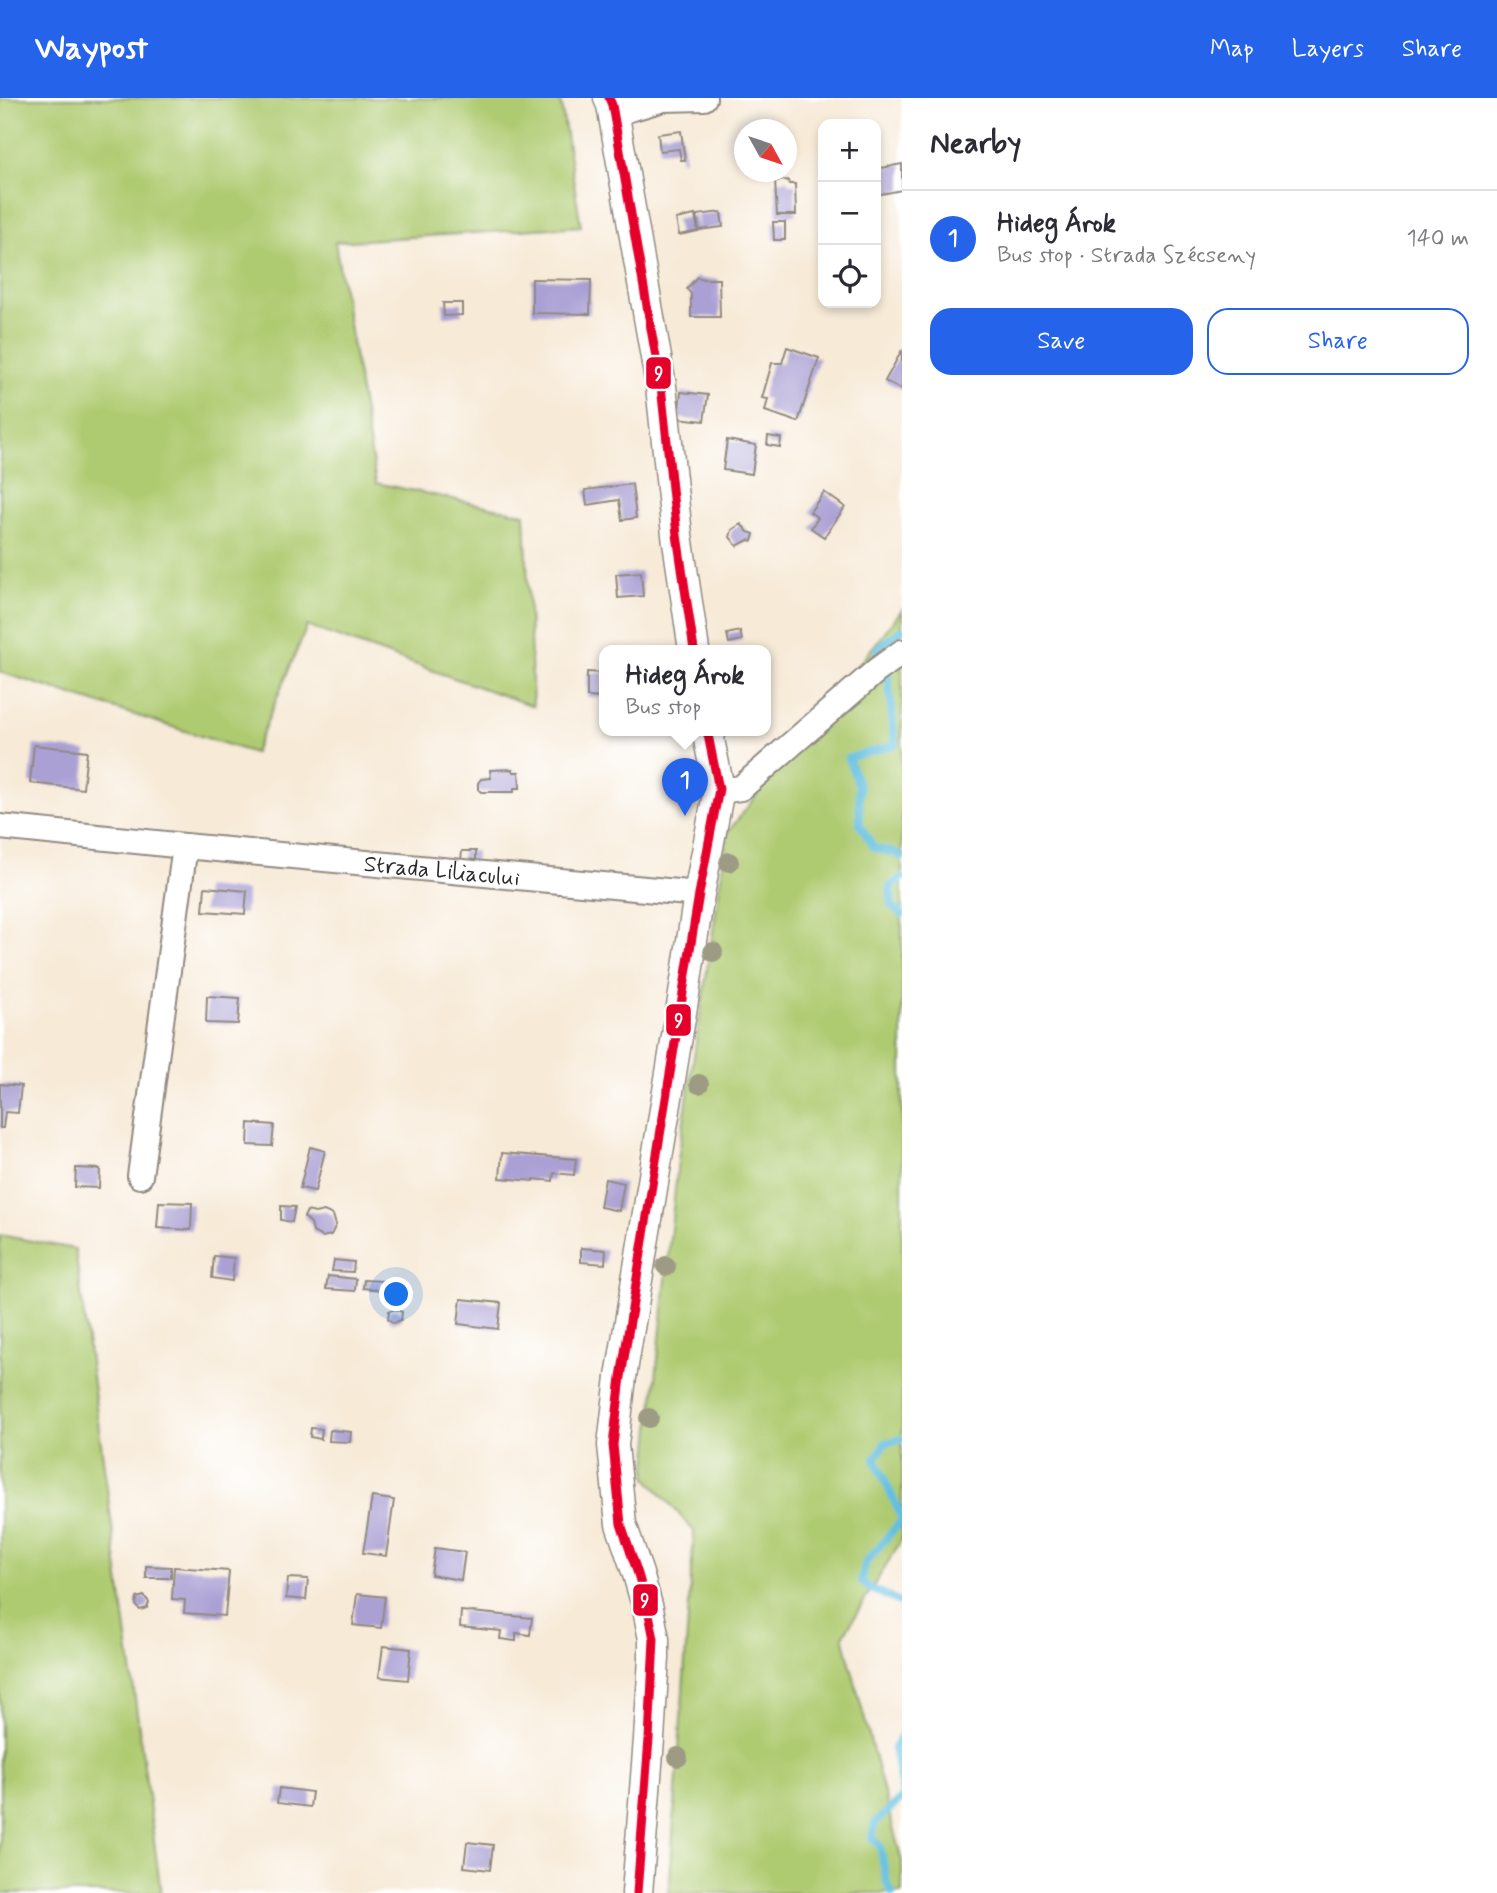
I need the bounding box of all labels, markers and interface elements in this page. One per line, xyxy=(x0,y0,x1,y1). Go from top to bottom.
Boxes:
text: Waypost xyxy=(35,27,148,71)
text: Map xyxy=(1210,34,1254,65)
text: Layers xyxy=(1292,34,1364,65)
text: Share xyxy=(1402,34,1462,65)
north arrow xyxy=(734,119,797,182)
map controls xyxy=(818,119,881,308)
button: + xyxy=(818,119,881,182)
text: Nearby xyxy=(930,124,1021,163)
button: − xyxy=(818,182,881,245)
text: Hideg Árok xyxy=(997,207,1116,241)
text: 1 xyxy=(948,224,958,254)
text: 140 m xyxy=(1406,224,1469,254)
text: Bus stop · Strada Szécseny xyxy=(997,241,1256,271)
button: locate xyxy=(818,245,881,308)
button: Save xyxy=(930,308,1193,375)
button: Share xyxy=(1207,308,1469,375)
line badge: 9 xyxy=(645,356,672,390)
text: 9 xyxy=(654,362,664,387)
popup xyxy=(599,645,771,736)
text: Hideg Árok xyxy=(626,659,744,693)
text: Bus stop xyxy=(626,693,702,723)
pin: 1 xyxy=(662,758,708,816)
street label: Strada Liliacului xyxy=(362,850,521,894)
line badge: 9 xyxy=(665,1003,692,1037)
text: 9 xyxy=(674,1009,684,1034)
your location xyxy=(379,1277,413,1311)
line badge: 9 xyxy=(632,1583,659,1617)
text: 9 xyxy=(640,1589,650,1614)

